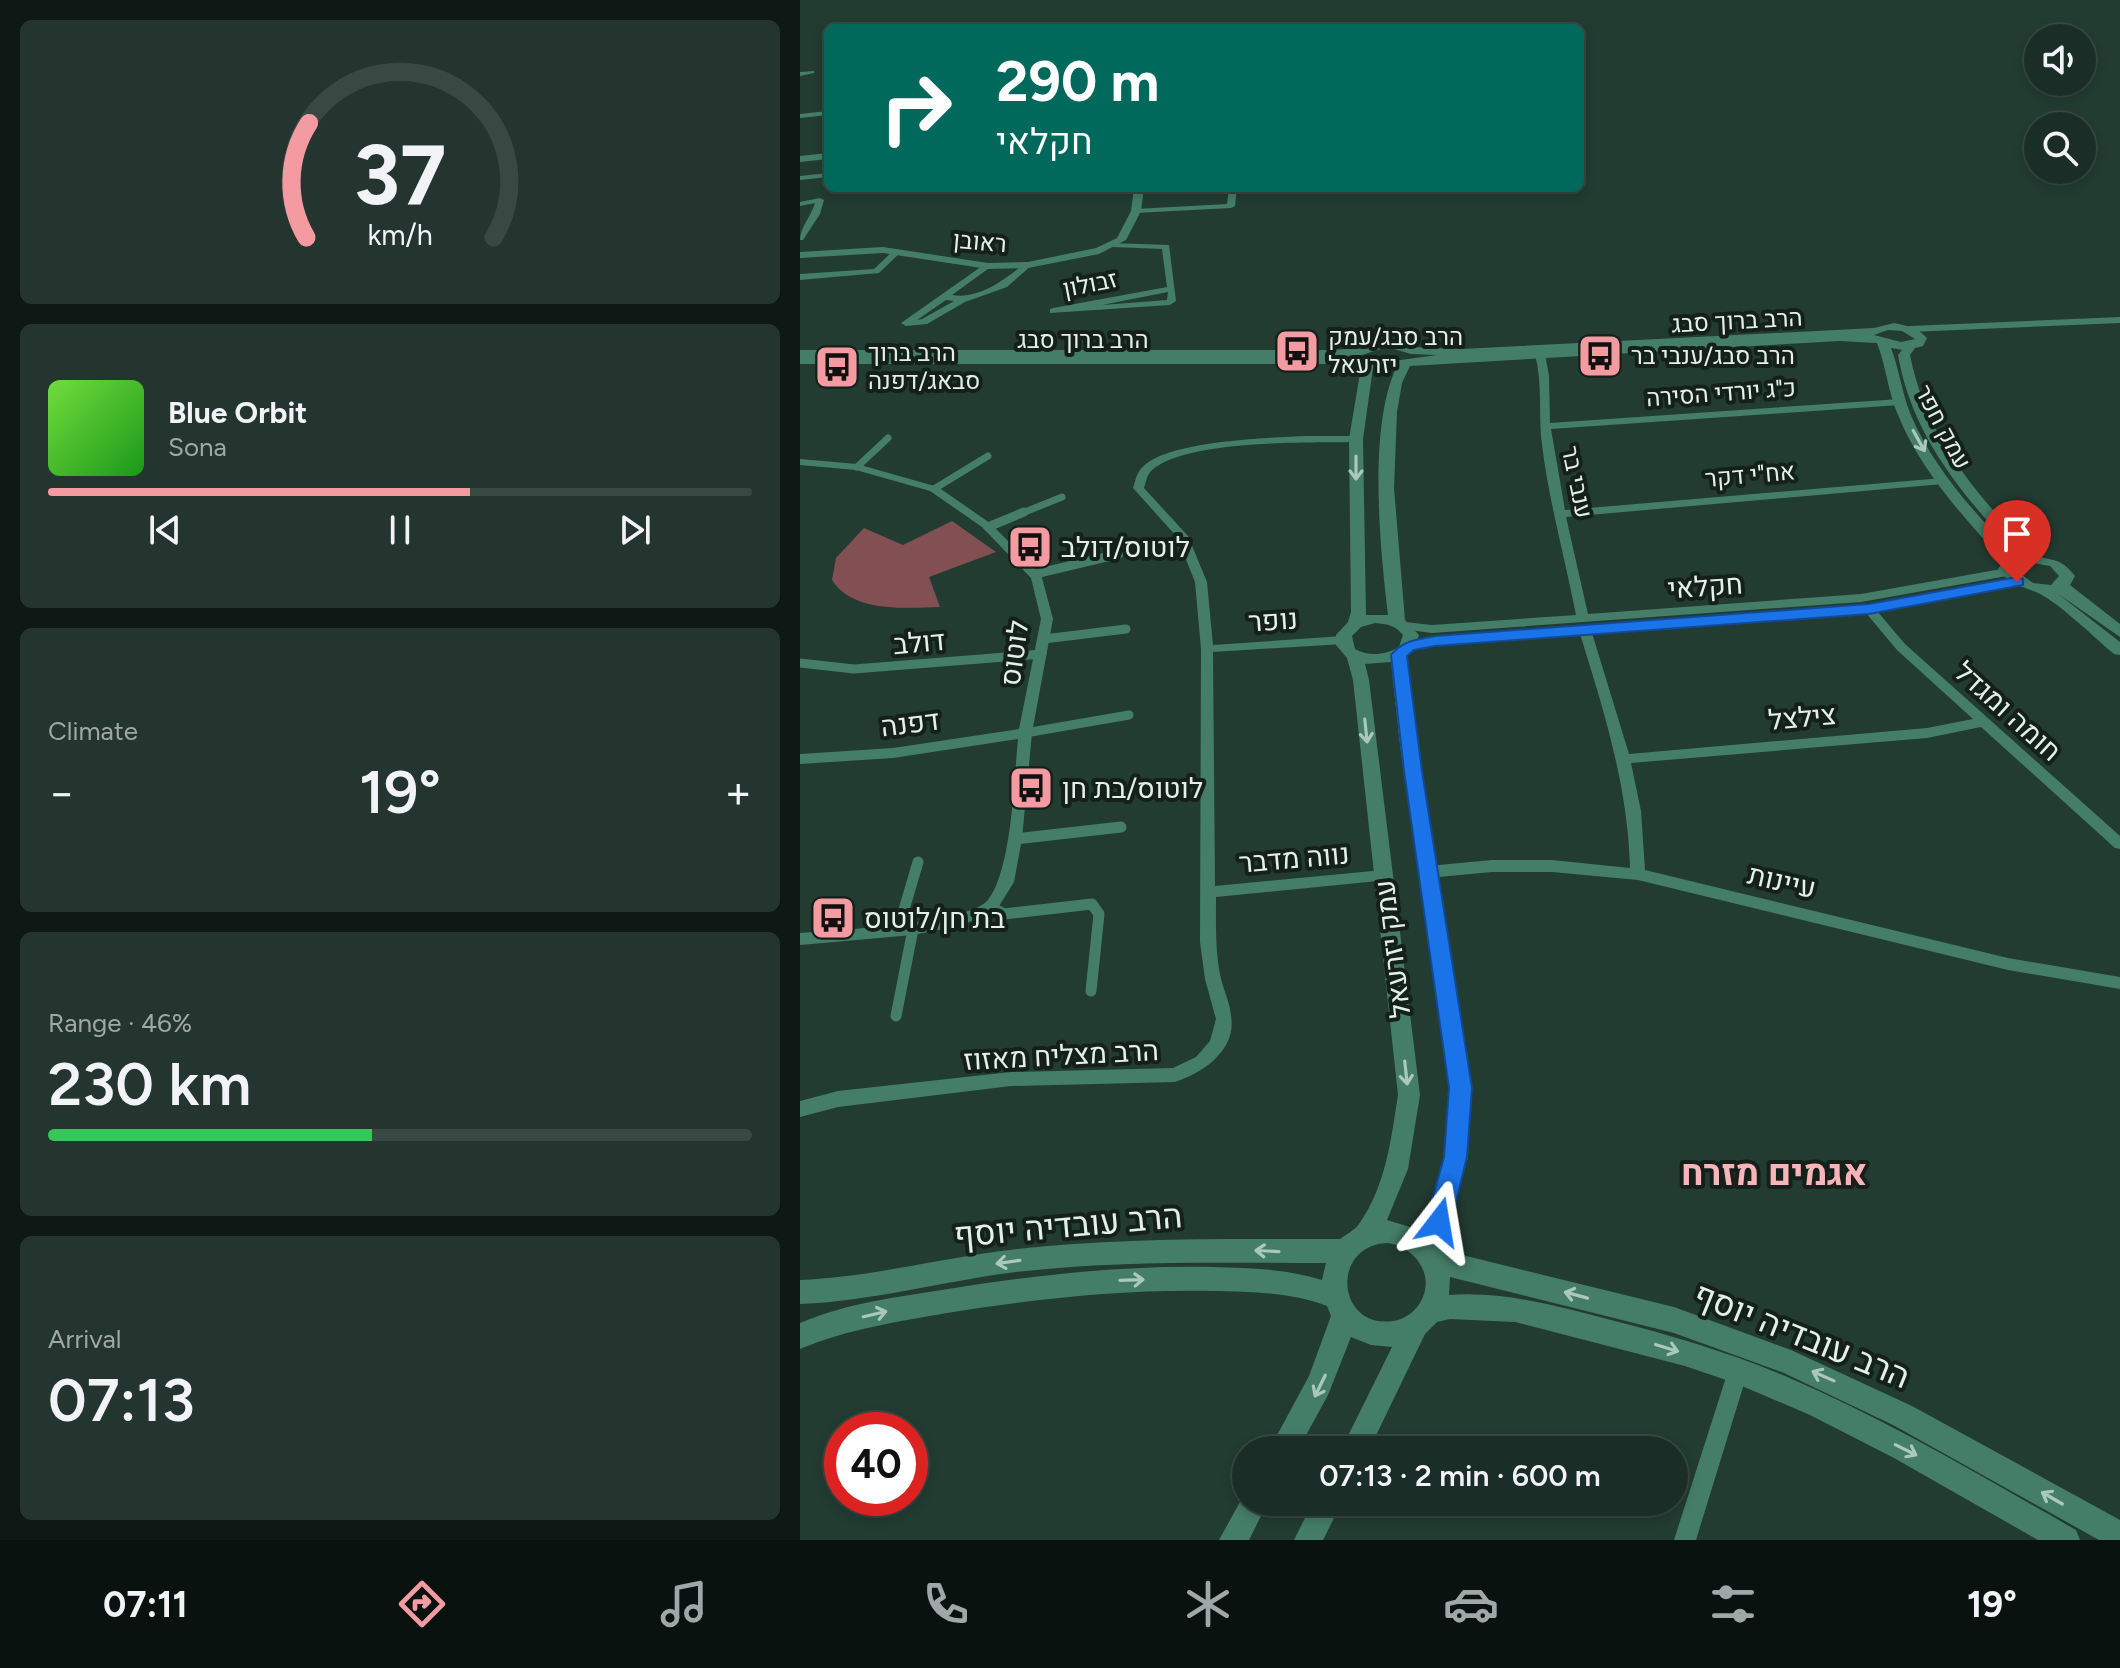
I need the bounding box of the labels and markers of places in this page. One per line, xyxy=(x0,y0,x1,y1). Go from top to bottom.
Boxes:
place label: הרב סבג/עמק יזרעאל xyxy=(1328,322,1463,379)
bus stop icon: הרב סבג/עמק יזרעאל xyxy=(1273,327,1321,375)
bus stop icon: הרב סבג/ענבי בר xyxy=(1576,332,1624,380)
place label: הרב ברוך סבאג/דפנה xyxy=(868,338,980,395)
place label: הרב סבג/ענבי בר xyxy=(1631,341,1795,370)
bus stop icon: הרב ברוך סבאג/דפנה xyxy=(813,343,861,391)
pin xyxy=(1983,500,2051,582)
bus stop icon: לוטוס/דולב xyxy=(1006,523,1054,571)
place label: לוטוס/דולב xyxy=(1061,530,1190,564)
bus stop icon: לוטוס/בת חן xyxy=(1007,764,1055,812)
place label: לוטוס/בת חן xyxy=(1062,771,1203,805)
bus stop icon: בת חן/לוטוס xyxy=(809,894,857,942)
place label: בת חן/לוטוס xyxy=(864,901,1005,935)

